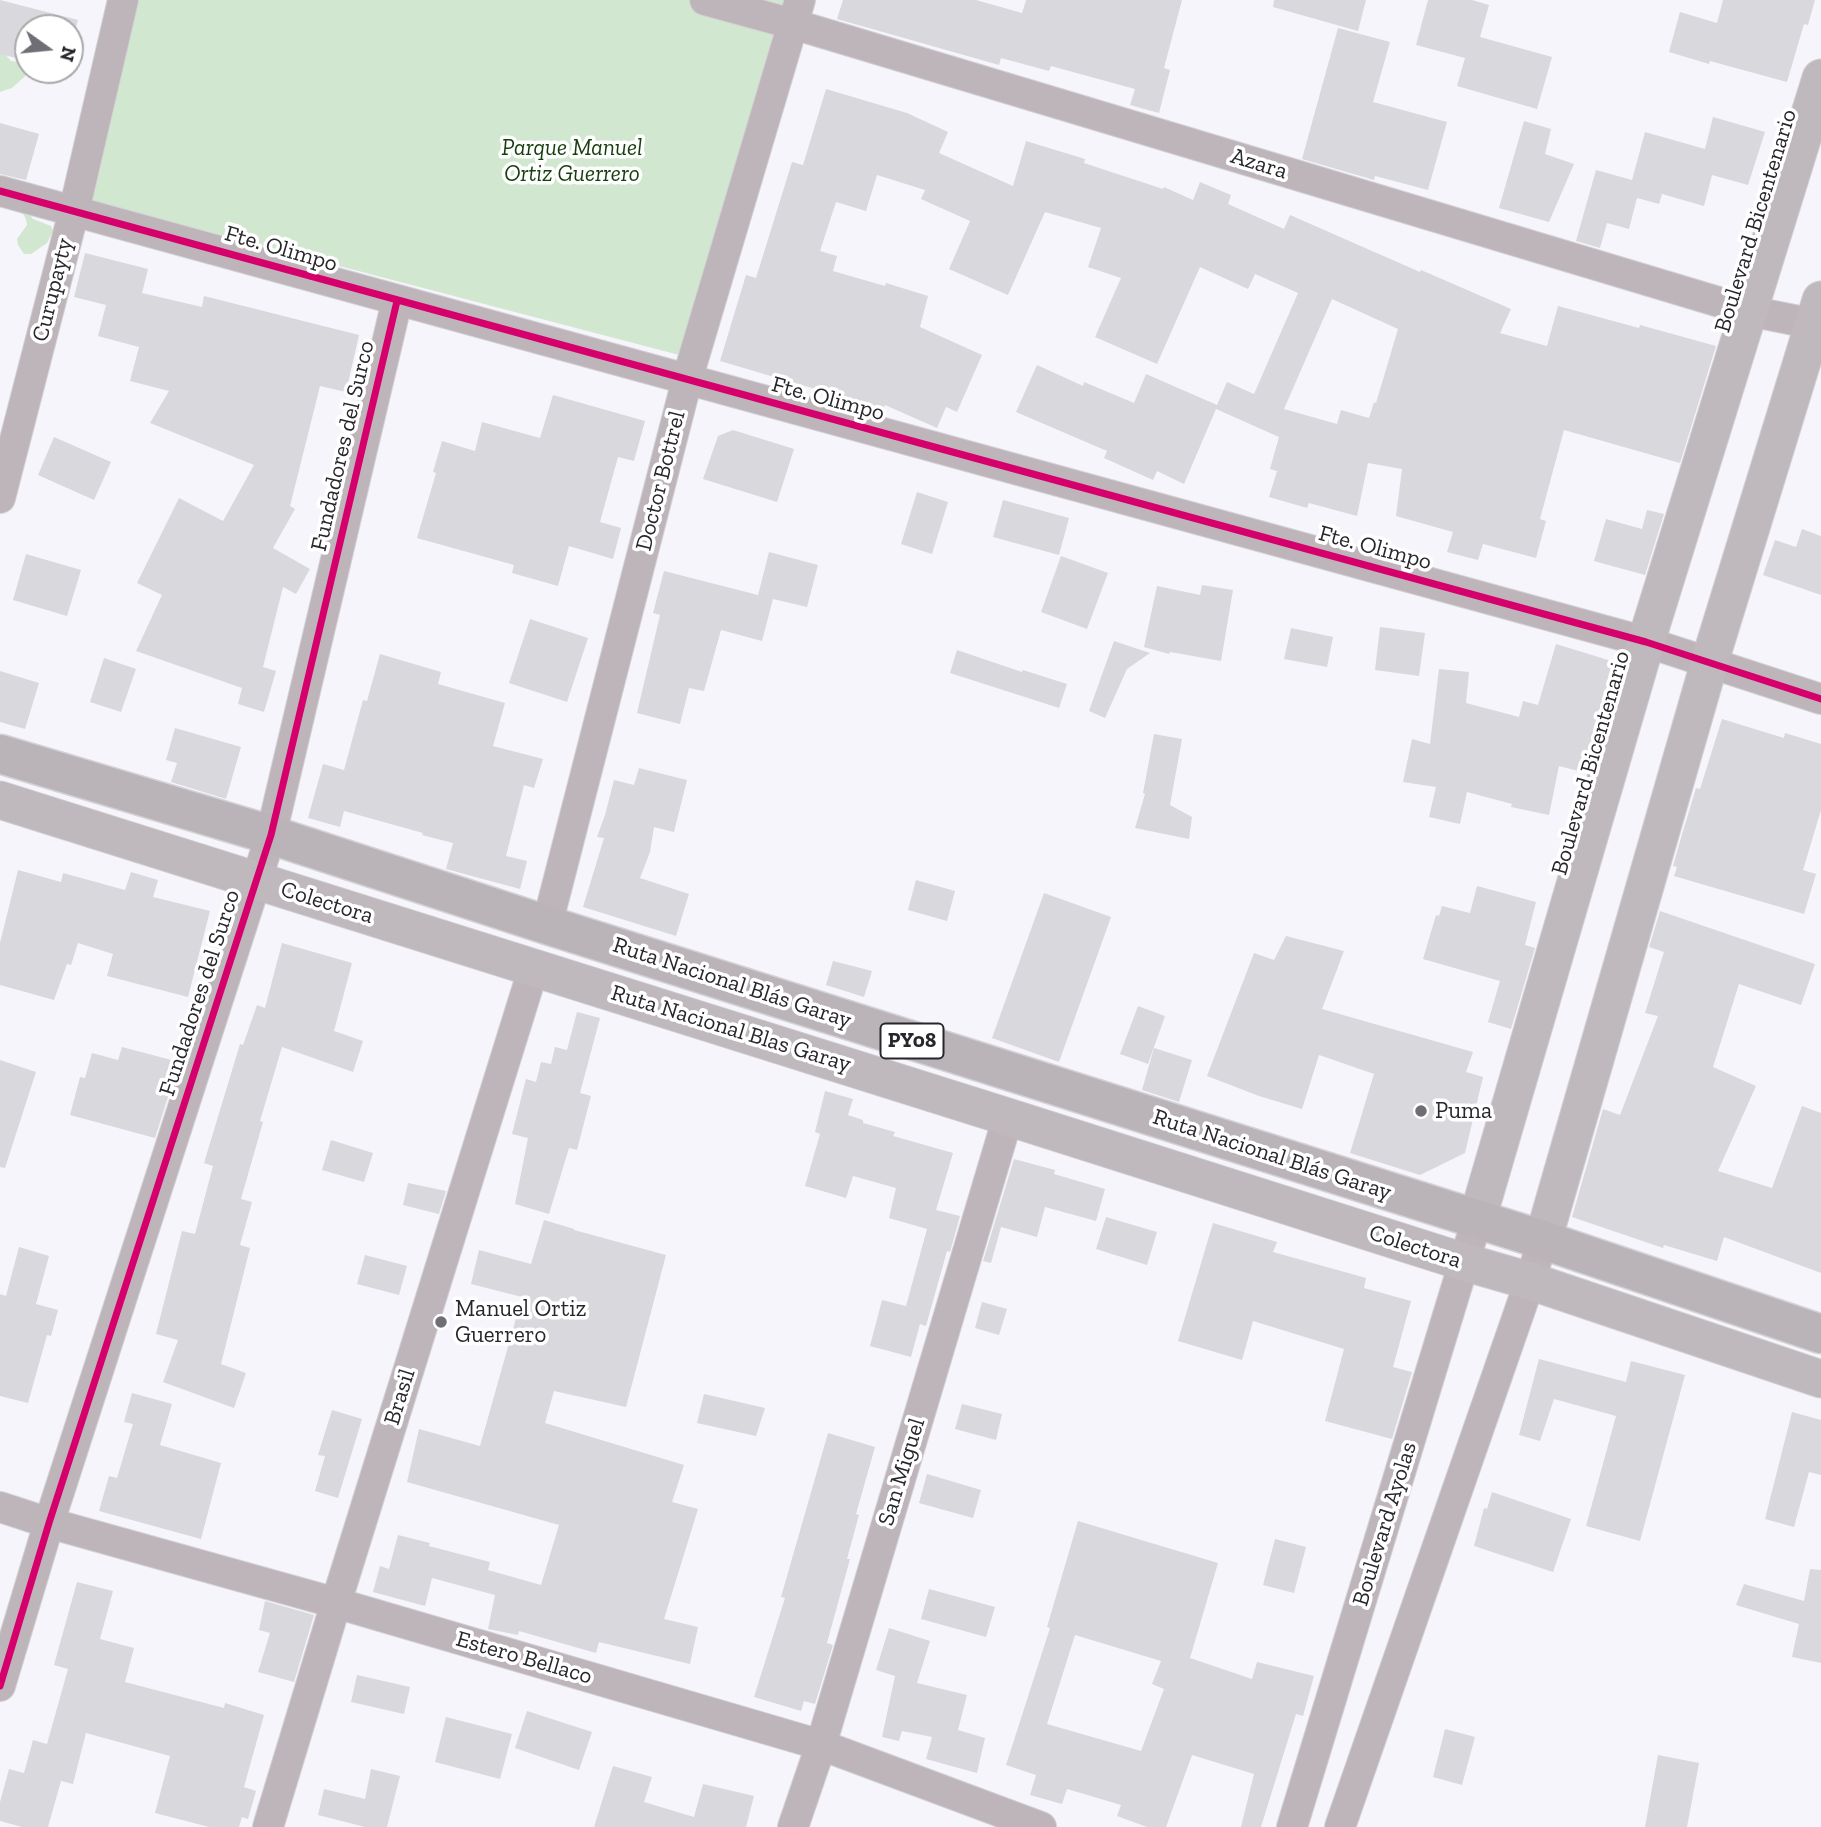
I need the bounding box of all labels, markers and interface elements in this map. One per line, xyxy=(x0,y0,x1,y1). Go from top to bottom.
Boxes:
north arrow xyxy=(14,14,84,84)
text: N xyxy=(55,44,81,64)
street label: Boulevard Bicentenario xyxy=(1709,106,1803,336)
park label: Parque Manuel Ortiz Guerrero xyxy=(501,134,643,188)
street label: Azara xyxy=(1227,142,1291,186)
street label: Fte. Olimpo xyxy=(222,220,340,278)
street label: Curupayty xyxy=(27,235,79,345)
street label: Fundadores del Surco xyxy=(305,338,381,554)
street label: Fte. Olimpo xyxy=(769,371,887,427)
street label: Doctor Bottrel xyxy=(630,408,692,554)
street label: Fte. Olimpo xyxy=(1316,520,1434,576)
street label: Boulevard Bicentenario xyxy=(1546,648,1636,878)
street label: Colectora xyxy=(277,876,377,930)
street label: Fundadores del Surco xyxy=(154,887,246,1099)
street label: Ruta Nacional Blás Garay xyxy=(609,931,855,1035)
street label: Ruta Nacional Blas Garay xyxy=(608,979,854,1079)
road number: PY08 xyxy=(880,1024,944,1058)
place label: Puma xyxy=(1435,1097,1492,1125)
street label: Ruta Nacional Blás Garay xyxy=(1149,1103,1395,1207)
marker: Puma xyxy=(1413,1103,1429,1119)
street label: Colectora xyxy=(1365,1219,1465,1275)
place label: Manuel Ortiz Guerrero xyxy=(455,1295,586,1349)
marker: Manuel Ortiz Guerrero xyxy=(433,1314,449,1330)
street label: Brasil xyxy=(378,1366,422,1428)
street label: San Miguel xyxy=(873,1415,931,1529)
street label: Boulevard Ayolas xyxy=(1347,1439,1423,1609)
street label: Estero Bellaco xyxy=(453,1625,595,1691)

